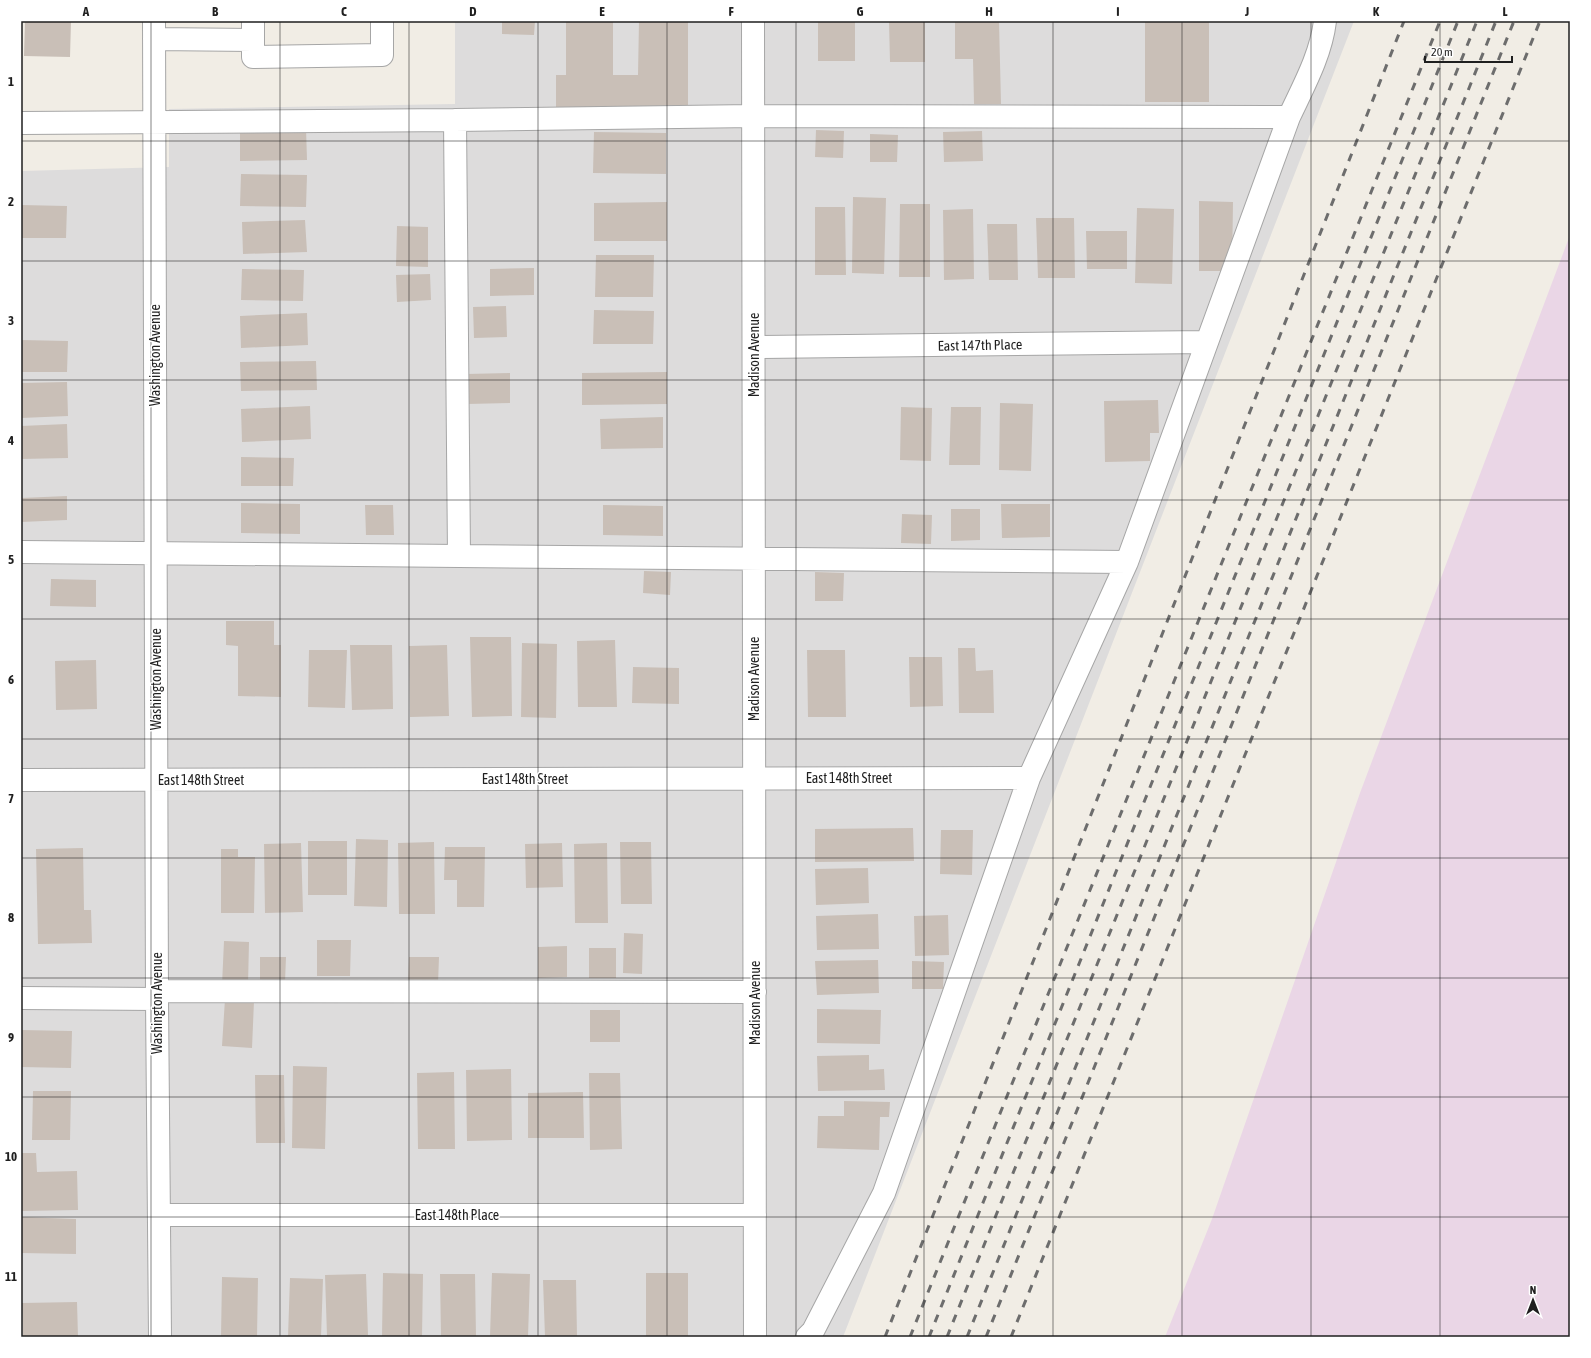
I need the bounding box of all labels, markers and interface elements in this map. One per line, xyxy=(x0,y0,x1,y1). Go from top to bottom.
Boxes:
text: A xyxy=(82,4,90,19)
text: B xyxy=(212,4,219,19)
text: C xyxy=(341,4,347,19)
text: D xyxy=(469,4,477,19)
text: E xyxy=(599,4,605,19)
text: F xyxy=(728,4,734,19)
text: G xyxy=(857,4,864,19)
text: H xyxy=(985,4,993,19)
text: I xyxy=(1116,4,1120,19)
text: J xyxy=(1244,4,1249,19)
text: K xyxy=(1373,4,1380,19)
text: L xyxy=(1502,4,1508,19)
scale bar xyxy=(1425,38,1512,64)
text: 20 m xyxy=(1431,45,1453,59)
text: 1 xyxy=(8,74,14,89)
text: 2 xyxy=(8,194,14,209)
street label: Washington Avenue xyxy=(147,304,163,406)
text: 3 xyxy=(8,313,14,328)
street label: Madison Avenue xyxy=(746,313,762,397)
street label: East 147th Place xyxy=(938,336,1022,354)
text: 4 xyxy=(7,433,14,448)
text: 5 xyxy=(8,552,14,567)
street label: Washington Avenue xyxy=(148,628,164,730)
street label: Madison Avenue xyxy=(746,637,762,721)
text: 6 xyxy=(8,672,14,687)
street label: East 148th Street xyxy=(806,770,892,786)
street label: East 148th Street xyxy=(482,771,568,787)
street label: East 148th Street xyxy=(158,772,244,788)
text: 7 xyxy=(8,791,14,806)
text: 8 xyxy=(8,910,14,925)
street label: Washington Avenue xyxy=(149,952,165,1054)
street label: Madison Avenue xyxy=(747,961,763,1045)
text: 9 xyxy=(8,1030,14,1045)
text: 10 xyxy=(5,1149,17,1164)
street label: East 148th Place xyxy=(415,1207,499,1223)
text: 11 xyxy=(5,1269,17,1284)
north arrow xyxy=(1513,1280,1553,1320)
text: N xyxy=(1530,1284,1536,1296)

